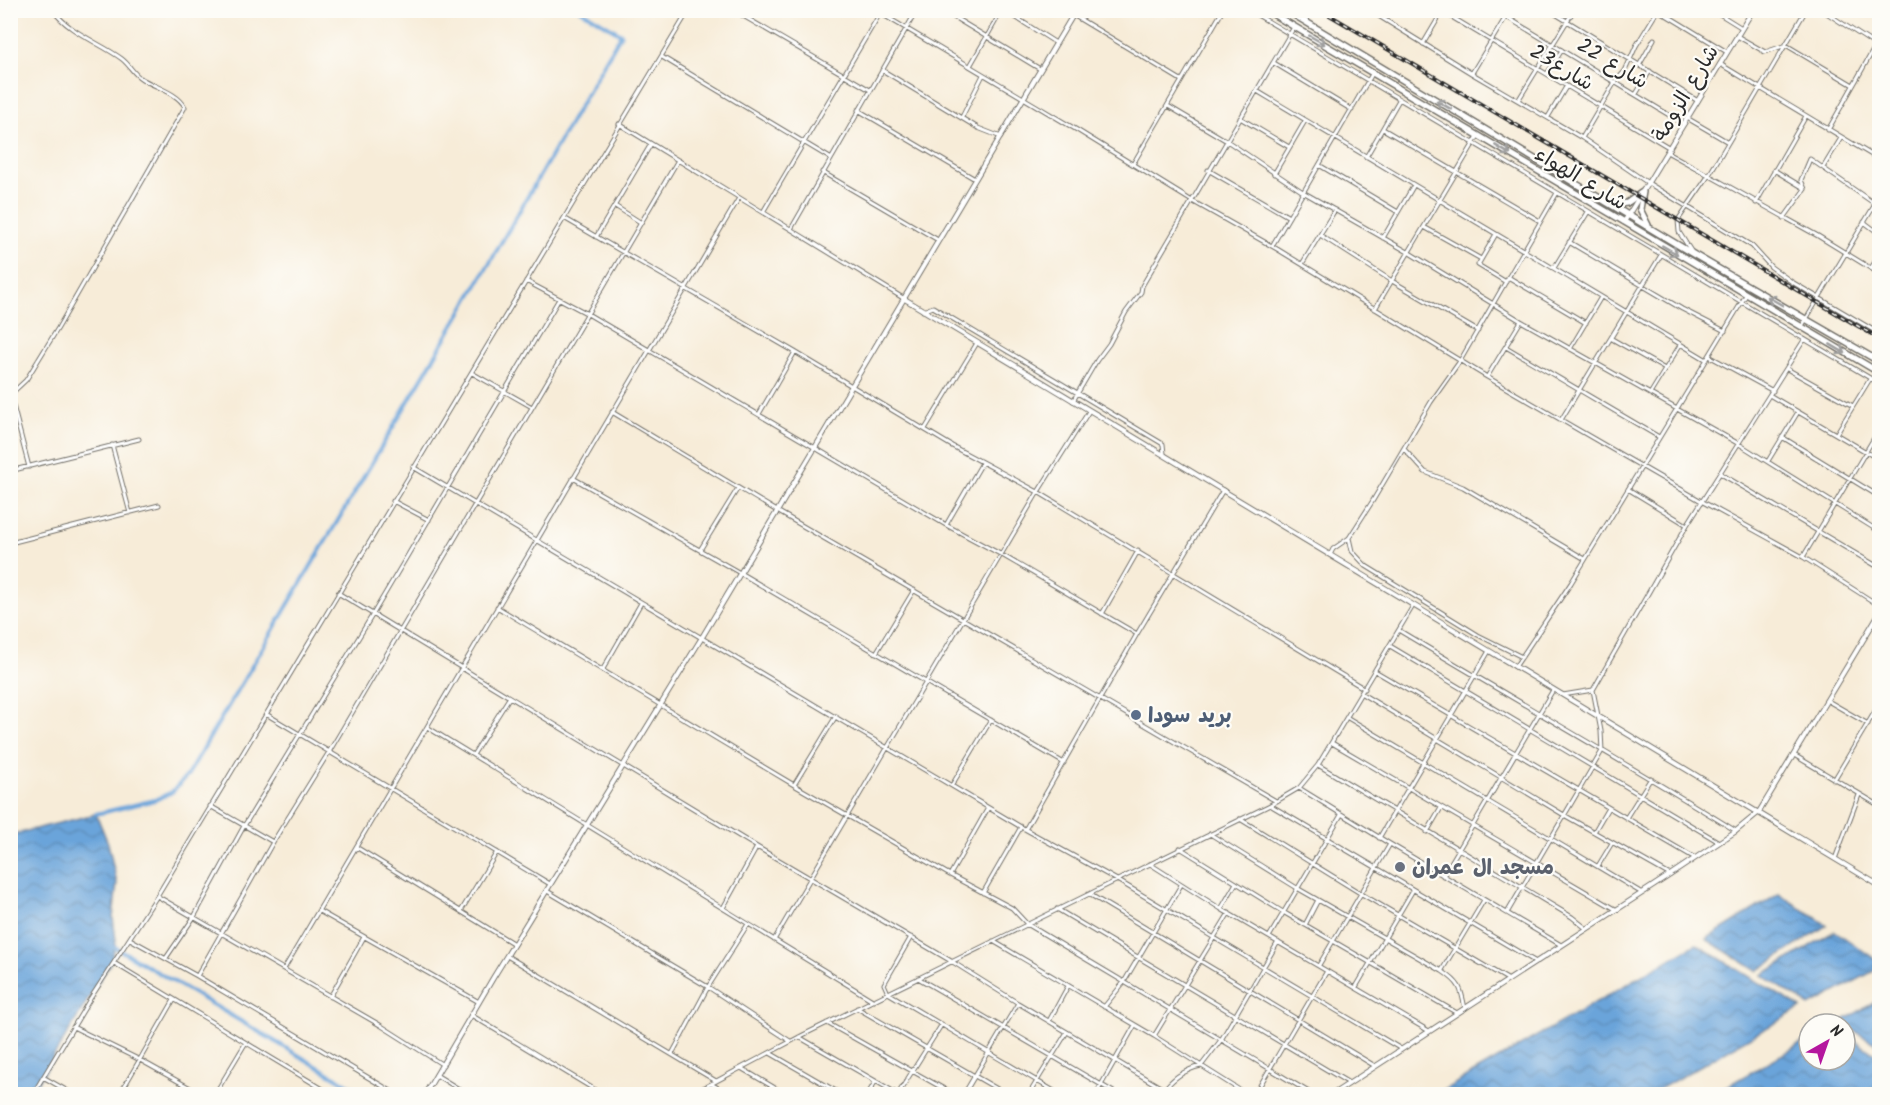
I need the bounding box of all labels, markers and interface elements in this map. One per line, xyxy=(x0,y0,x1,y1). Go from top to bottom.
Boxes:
street label: شارع 22 xyxy=(1570,30,1654,99)
one-way arrow xyxy=(1308,35,1325,47)
street label: شارع23 xyxy=(1523,36,1600,100)
street label: شارع الزومة xyxy=(1644,39,1728,149)
one-way arrow xyxy=(1436,98,1453,110)
street label: شارع الهواء xyxy=(1528,139,1633,220)
one-way arrow xyxy=(1494,145,1511,157)
one-way arrow xyxy=(1661,244,1678,256)
one-way arrow xyxy=(1767,295,1784,307)
one-way arrow xyxy=(1829,343,1846,355)
place label: بريد سودا xyxy=(1148,700,1232,733)
marker: بريد سودا xyxy=(1129,708,1143,722)
place label: مسجد ال عمران xyxy=(1412,852,1554,885)
marker: مسجد ال عمران xyxy=(1393,860,1407,874)
north arrow xyxy=(1797,1012,1857,1072)
text: N xyxy=(1824,1019,1848,1044)

